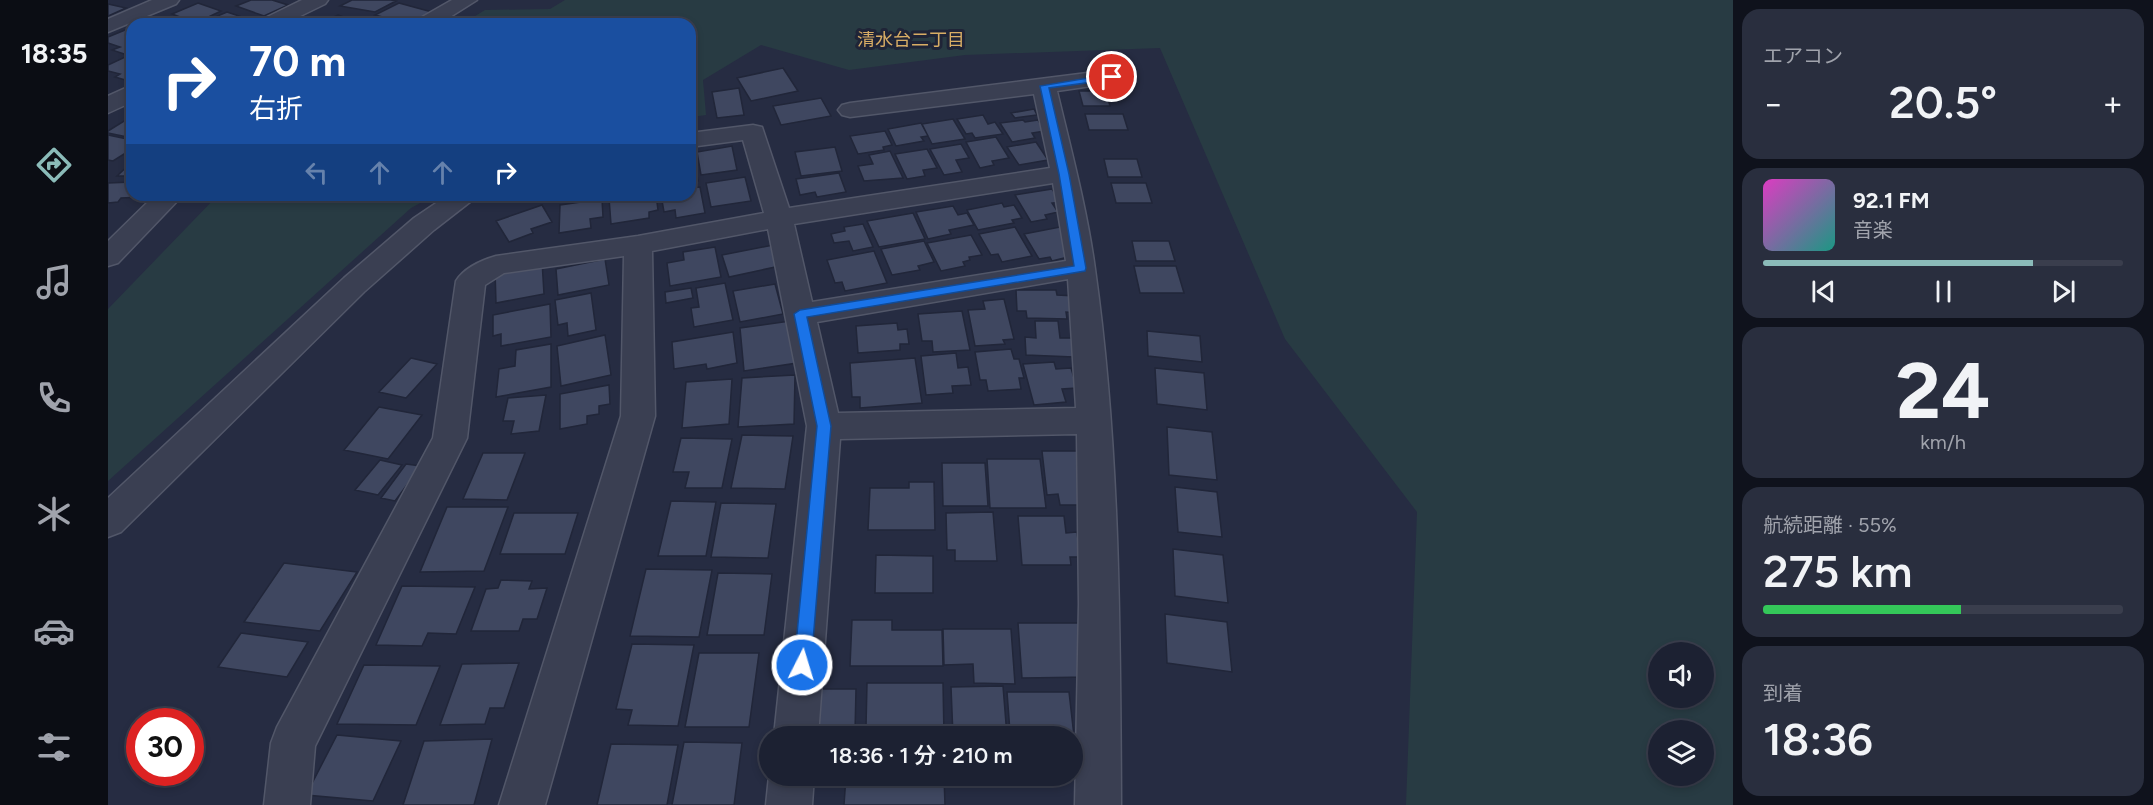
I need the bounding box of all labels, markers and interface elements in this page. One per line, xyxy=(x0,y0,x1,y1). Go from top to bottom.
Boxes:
district label: 清水台二丁目 xyxy=(857,29,965,51)
text: 70 m xyxy=(249,36,346,87)
text: 18:35 xyxy=(21,37,87,70)
icon: right xyxy=(150,42,228,120)
text: エアコン xyxy=(1763,44,1843,68)
pin xyxy=(1086,51,1137,102)
icon: arrive xyxy=(1095,60,1128,93)
text: 20.5° xyxy=(1889,75,1997,129)
text: − xyxy=(1763,84,1784,123)
text: + xyxy=(2102,84,2123,123)
text: 右折 xyxy=(249,92,303,125)
icon: directions xyxy=(33,144,75,186)
icon: left xyxy=(300,156,333,189)
icon: ahead xyxy=(363,156,396,189)
icon: ahead xyxy=(426,156,459,189)
icon: right xyxy=(489,156,522,189)
text: 92.1 FM xyxy=(1853,187,1930,214)
text: 音楽 xyxy=(1853,218,1893,242)
icon: music xyxy=(33,261,75,303)
icon: previous xyxy=(1807,275,1840,308)
icon: pause xyxy=(1927,275,1960,308)
icon: next xyxy=(2047,275,2080,308)
text: 24 xyxy=(1896,344,1990,438)
icon: phone xyxy=(33,377,75,419)
text: km/h xyxy=(1920,430,1966,454)
icon: climate xyxy=(33,493,75,535)
text: 航続距離 · 55% xyxy=(1763,513,1897,537)
text: 275 km xyxy=(1763,544,1912,598)
icon: car xyxy=(33,610,75,652)
position arrow xyxy=(770,633,834,697)
map controls xyxy=(1648,642,1714,786)
button: sound xyxy=(1648,642,1714,708)
text: 到着 xyxy=(1763,681,1803,705)
speed limit sign: 30 xyxy=(126,708,204,786)
text: 18:36 xyxy=(1763,712,1873,766)
button: layers xyxy=(1648,720,1714,786)
icon: filters xyxy=(33,726,75,768)
text: 18:36 · 1 分 · 210 m xyxy=(829,742,1013,769)

